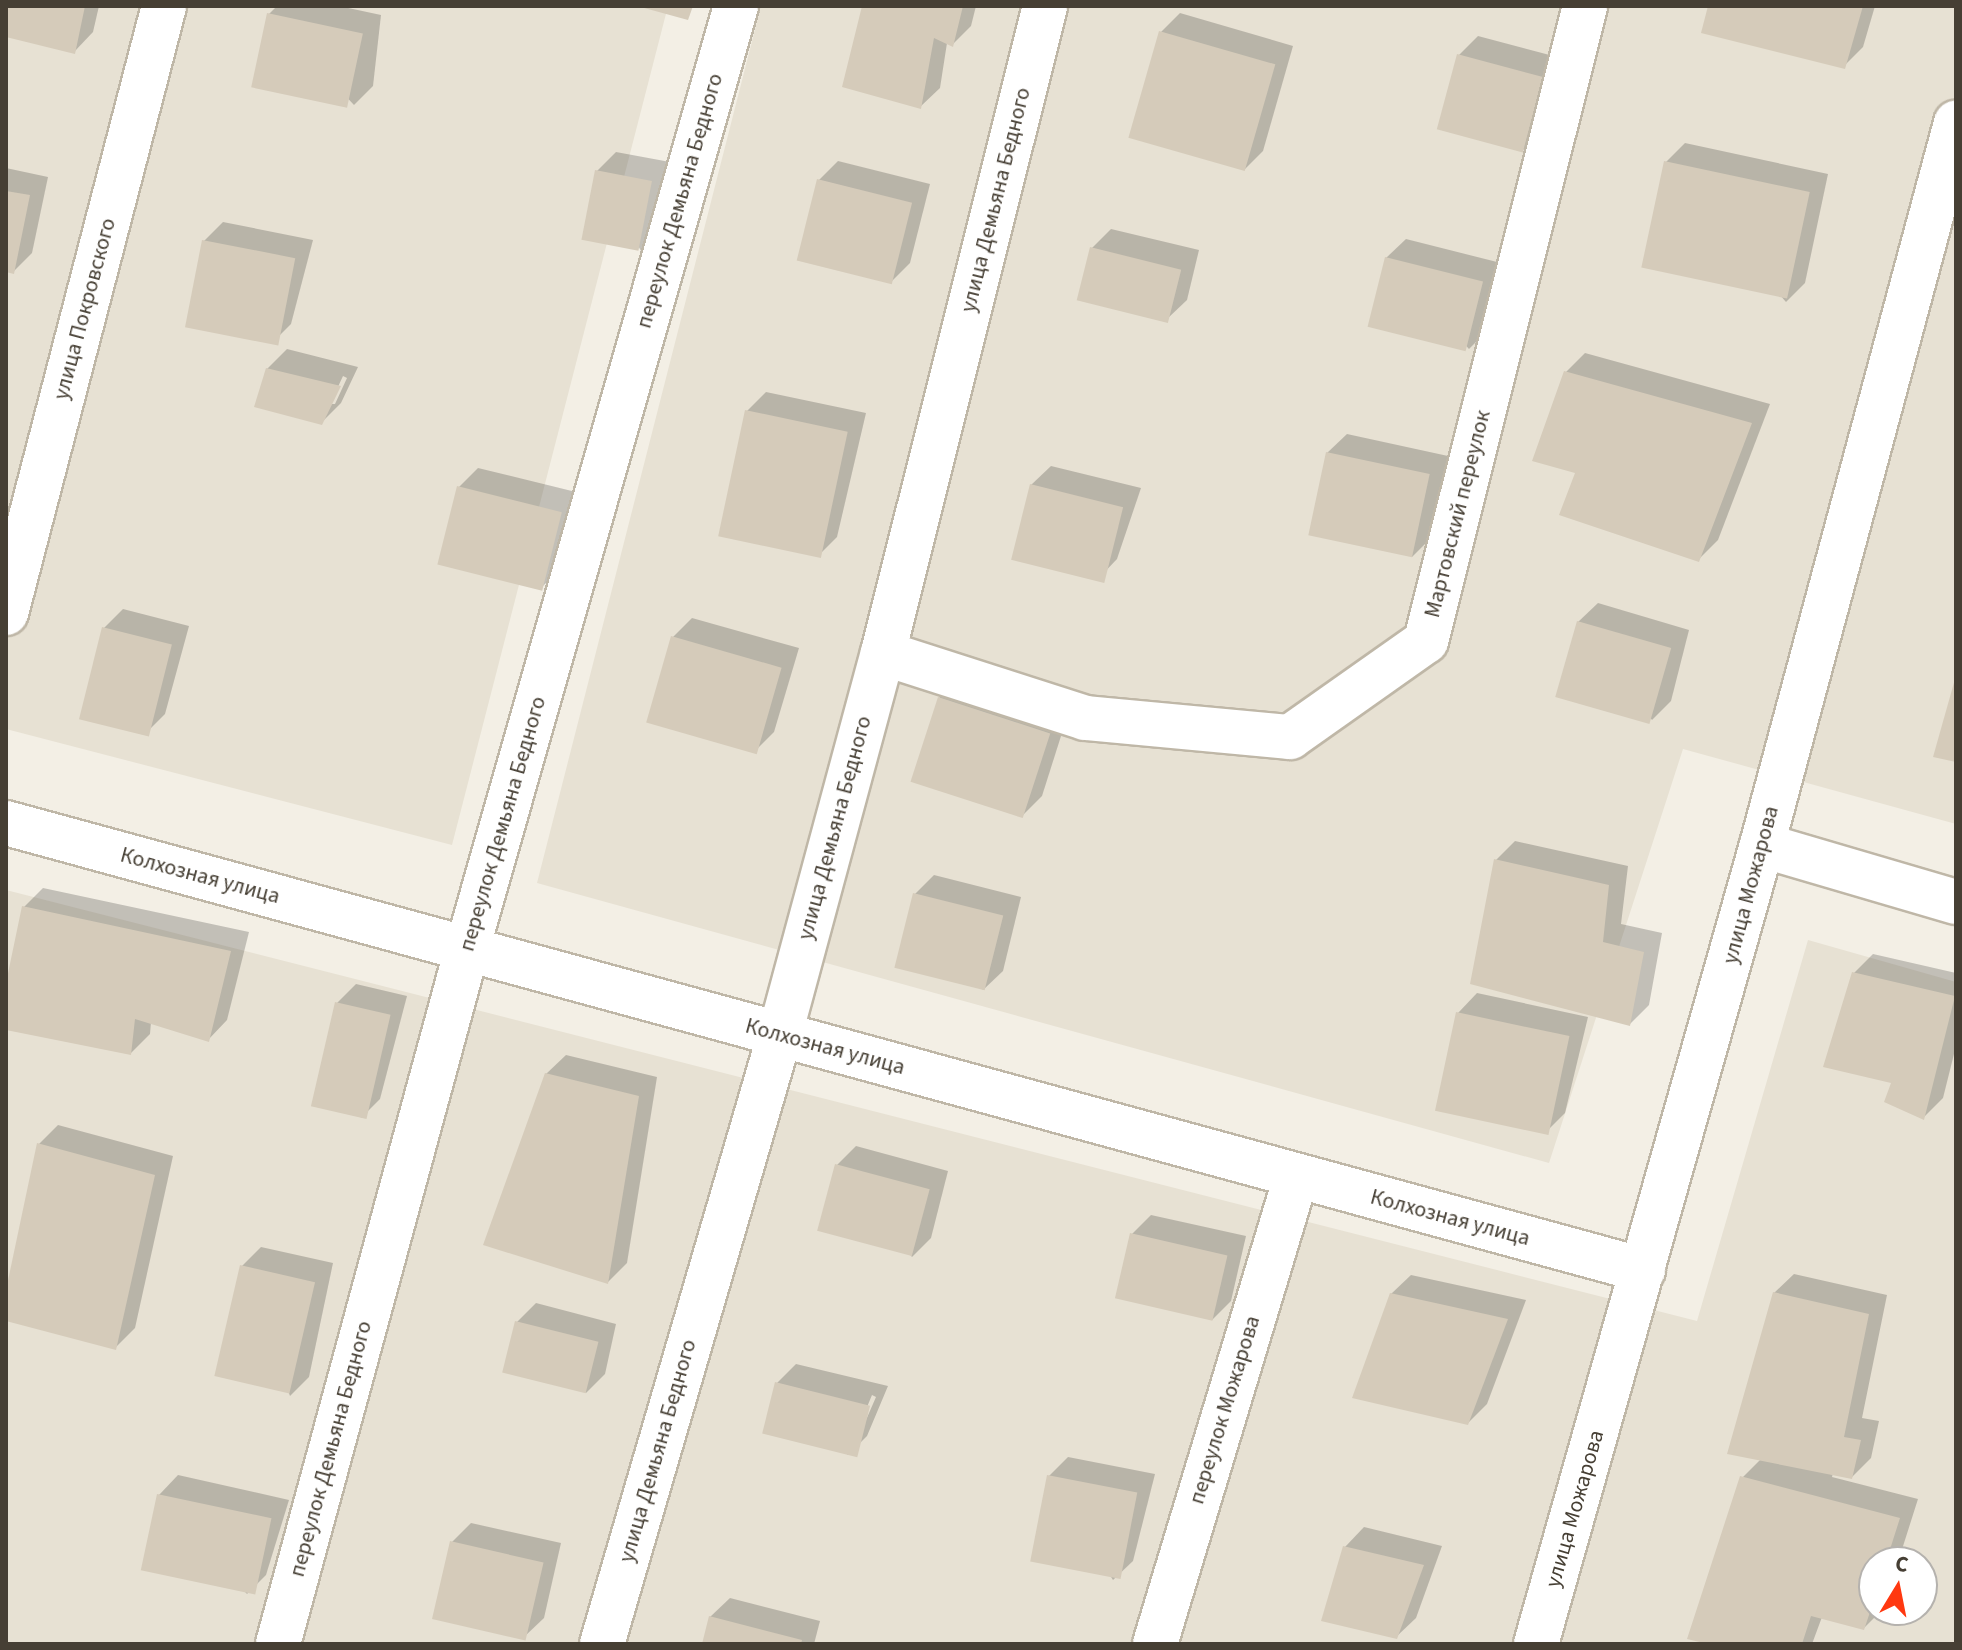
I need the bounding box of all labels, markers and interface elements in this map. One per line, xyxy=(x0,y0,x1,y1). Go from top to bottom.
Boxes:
street label: переулок Демьяна Бедного xyxy=(631,71,729,331)
street label: улица Демьяна Бедного xyxy=(955,85,1037,315)
street label: улица Покровского xyxy=(48,215,122,403)
street label: Мартовский переулок xyxy=(1419,408,1497,620)
street label: переулок Демьяна Бедного xyxy=(454,694,552,954)
street label: улица Демьяна Бедного xyxy=(792,713,878,943)
street label: улица Можарова xyxy=(1717,803,1785,967)
street label: Колхозная улица xyxy=(117,842,283,910)
street label: Колхозная улица xyxy=(742,1013,908,1081)
street label: Колхозная улица xyxy=(1367,1184,1533,1252)
street label: переулок Можарова xyxy=(1184,1313,1266,1507)
street label: переулок Демьяна Бедного xyxy=(284,1318,378,1580)
street label: улица Демьяна Бедного xyxy=(614,1337,702,1565)
street label: улица Можарова xyxy=(1540,1427,1610,1591)
north arrow xyxy=(1858,1546,1938,1626)
text: С xyxy=(1893,1547,1911,1581)

